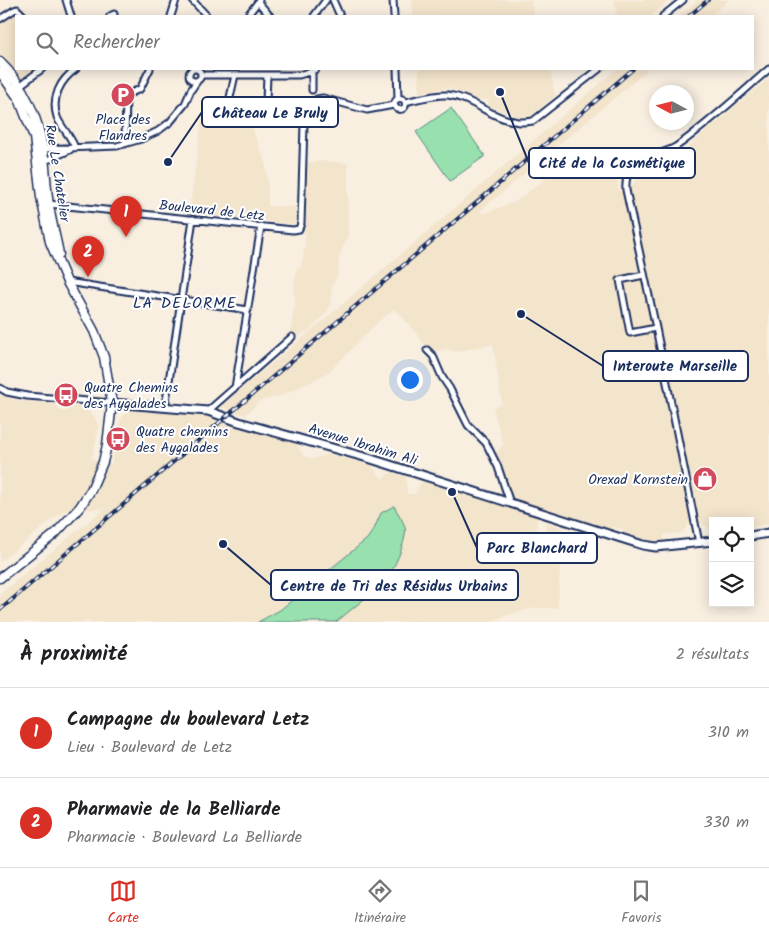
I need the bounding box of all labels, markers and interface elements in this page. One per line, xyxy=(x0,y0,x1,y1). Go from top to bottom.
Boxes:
search box xyxy=(15,15,754,70)
text: Rechercher xyxy=(73,28,160,58)
icon: search xyxy=(33,29,61,57)
parking icon: Place des Flandres xyxy=(110,82,136,108)
north arrow xyxy=(649,85,694,130)
callout: Château Le Bruly xyxy=(202,97,338,127)
text: Château Le Bruly xyxy=(212,102,328,126)
place label: Place des Flandres xyxy=(96,109,151,147)
street label: Rue Le Chatelier xyxy=(38,123,76,225)
callout: Cité de la Cosmétique xyxy=(529,148,695,178)
text: Cité de la Cosmétique xyxy=(539,152,686,176)
street label: Boulevard de Letz xyxy=(158,195,266,227)
pin: 1 xyxy=(110,196,142,237)
pin: 2 xyxy=(72,236,104,277)
district label: LA DELORME xyxy=(133,291,237,316)
callout: Interoute Marseille xyxy=(603,351,748,381)
text: Interoute Marseille xyxy=(613,355,738,379)
your location xyxy=(397,367,423,393)
place label: Quatre Chemins des Aygalades xyxy=(84,377,178,415)
bus stop icon: Quatre Chemins des Aygalades xyxy=(53,382,79,408)
street label: Avenue Ibrahim Ali xyxy=(306,418,420,472)
place label: Quatre chemins des Aygalades xyxy=(136,421,228,459)
bus stop icon: Quatre chemins des Aygalades xyxy=(105,426,131,452)
shop icon: Orexad Kornstein xyxy=(692,466,718,492)
place label: Orexad Kornstein xyxy=(588,469,688,491)
map controls xyxy=(709,517,754,607)
button: locate xyxy=(709,517,754,562)
callout: Parc Blanchard xyxy=(477,533,597,563)
text: Parc Blanchard xyxy=(487,537,588,561)
button: layers xyxy=(709,562,754,607)
callout: Centre de Tri des Résidus Urbains xyxy=(271,570,518,600)
text: Centre de Tri des Résidus Urbains xyxy=(280,575,508,599)
text: À proximité xyxy=(20,638,127,671)
text: 2 résultats xyxy=(676,642,749,667)
text: Campagne du boulevard Letz xyxy=(67,705,309,735)
text: 1 xyxy=(34,720,38,745)
text: 310 m xyxy=(708,720,749,745)
text: Lieu · Boulevard de Letz xyxy=(67,735,232,760)
text: Pharmavie de la Belliarde xyxy=(67,795,281,825)
text: 2 xyxy=(31,810,41,835)
text: 330 m xyxy=(704,810,749,835)
text: Pharmacie · Boulevard La Belliarde xyxy=(67,825,302,850)
tab: Carte xyxy=(108,877,139,929)
tab: Itinéraire xyxy=(354,877,406,929)
tab: Favoris xyxy=(621,877,661,929)

